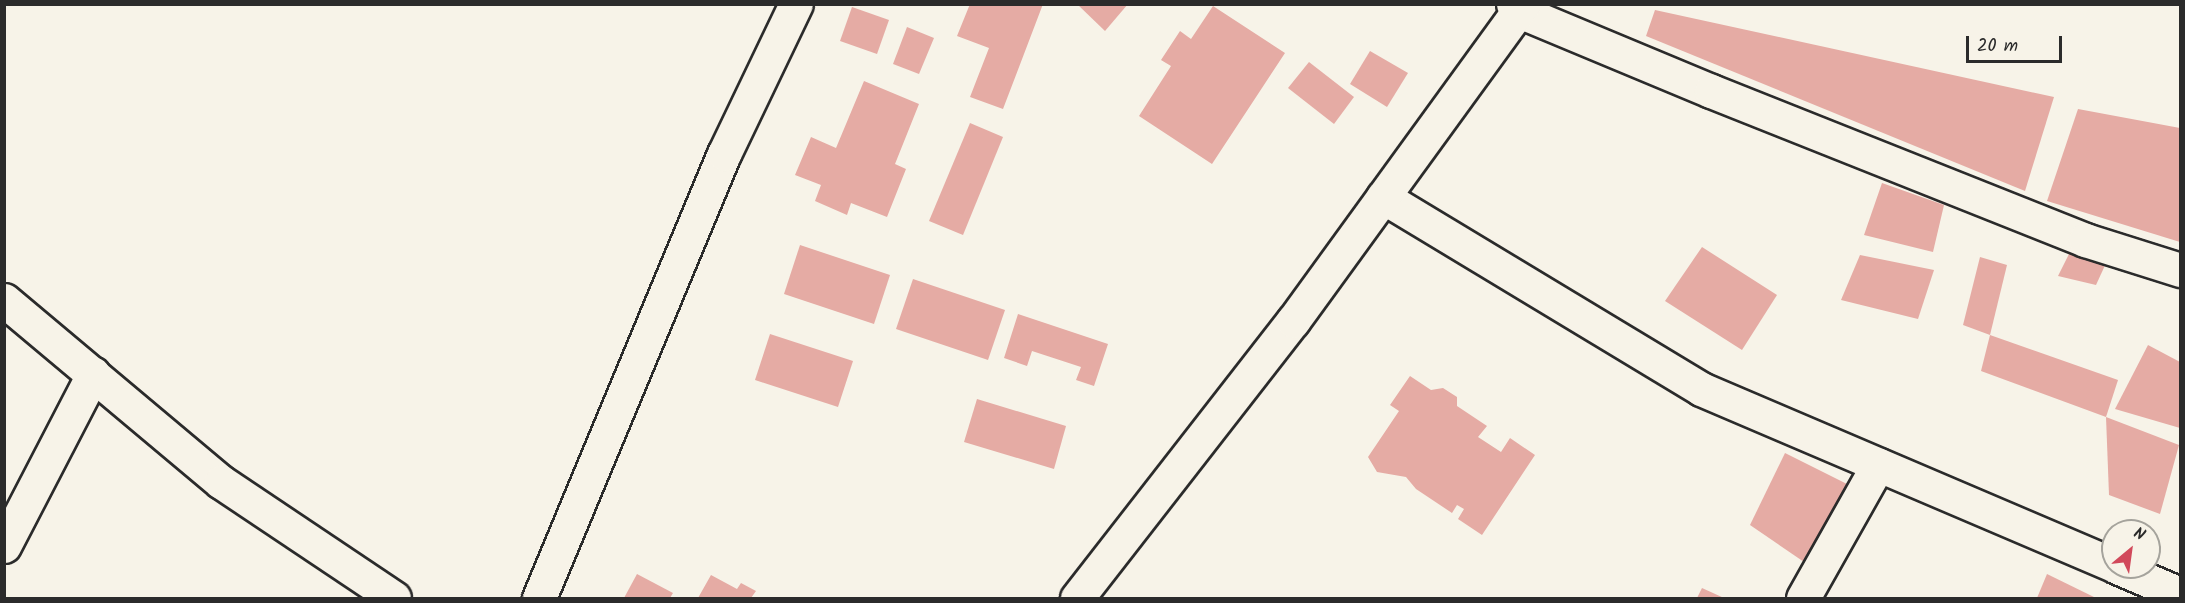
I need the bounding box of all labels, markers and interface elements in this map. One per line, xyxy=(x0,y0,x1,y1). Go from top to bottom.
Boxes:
scale bar xyxy=(1969,24,2065,62)
text: 20 m xyxy=(1977,32,2018,61)
north arrow xyxy=(2101,519,2161,579)
text: N xyxy=(2129,521,2149,548)

